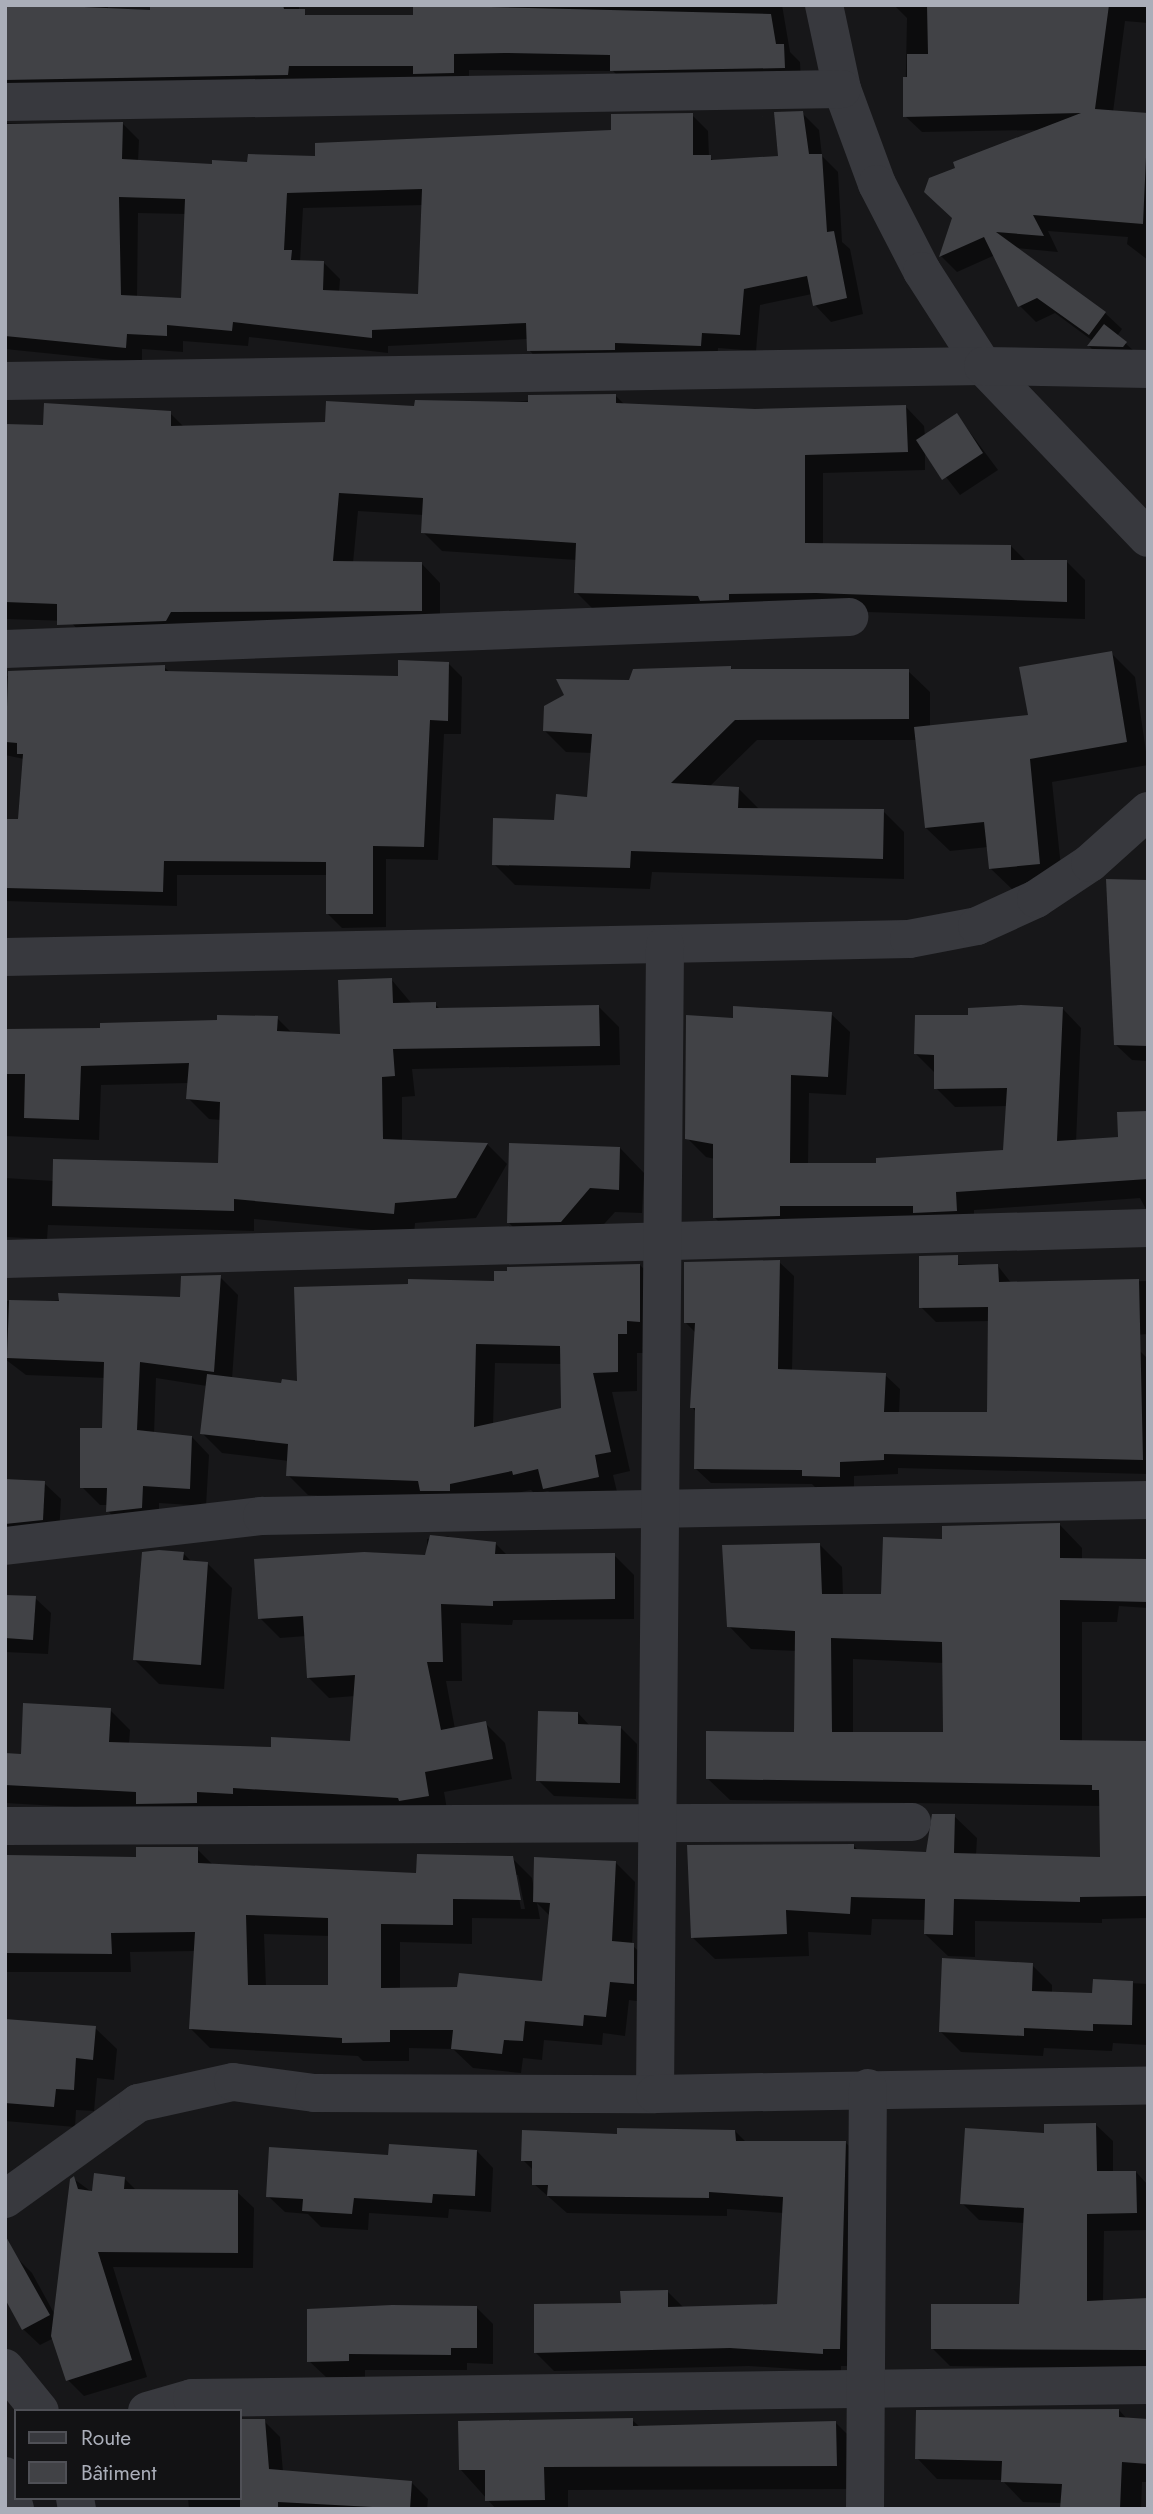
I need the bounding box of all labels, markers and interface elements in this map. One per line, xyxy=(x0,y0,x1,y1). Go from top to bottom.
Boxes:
legend xyxy=(14,2409,242,2500)
text: Route xyxy=(81,2423,131,2453)
text: Bâtiment xyxy=(81,2458,157,2488)

